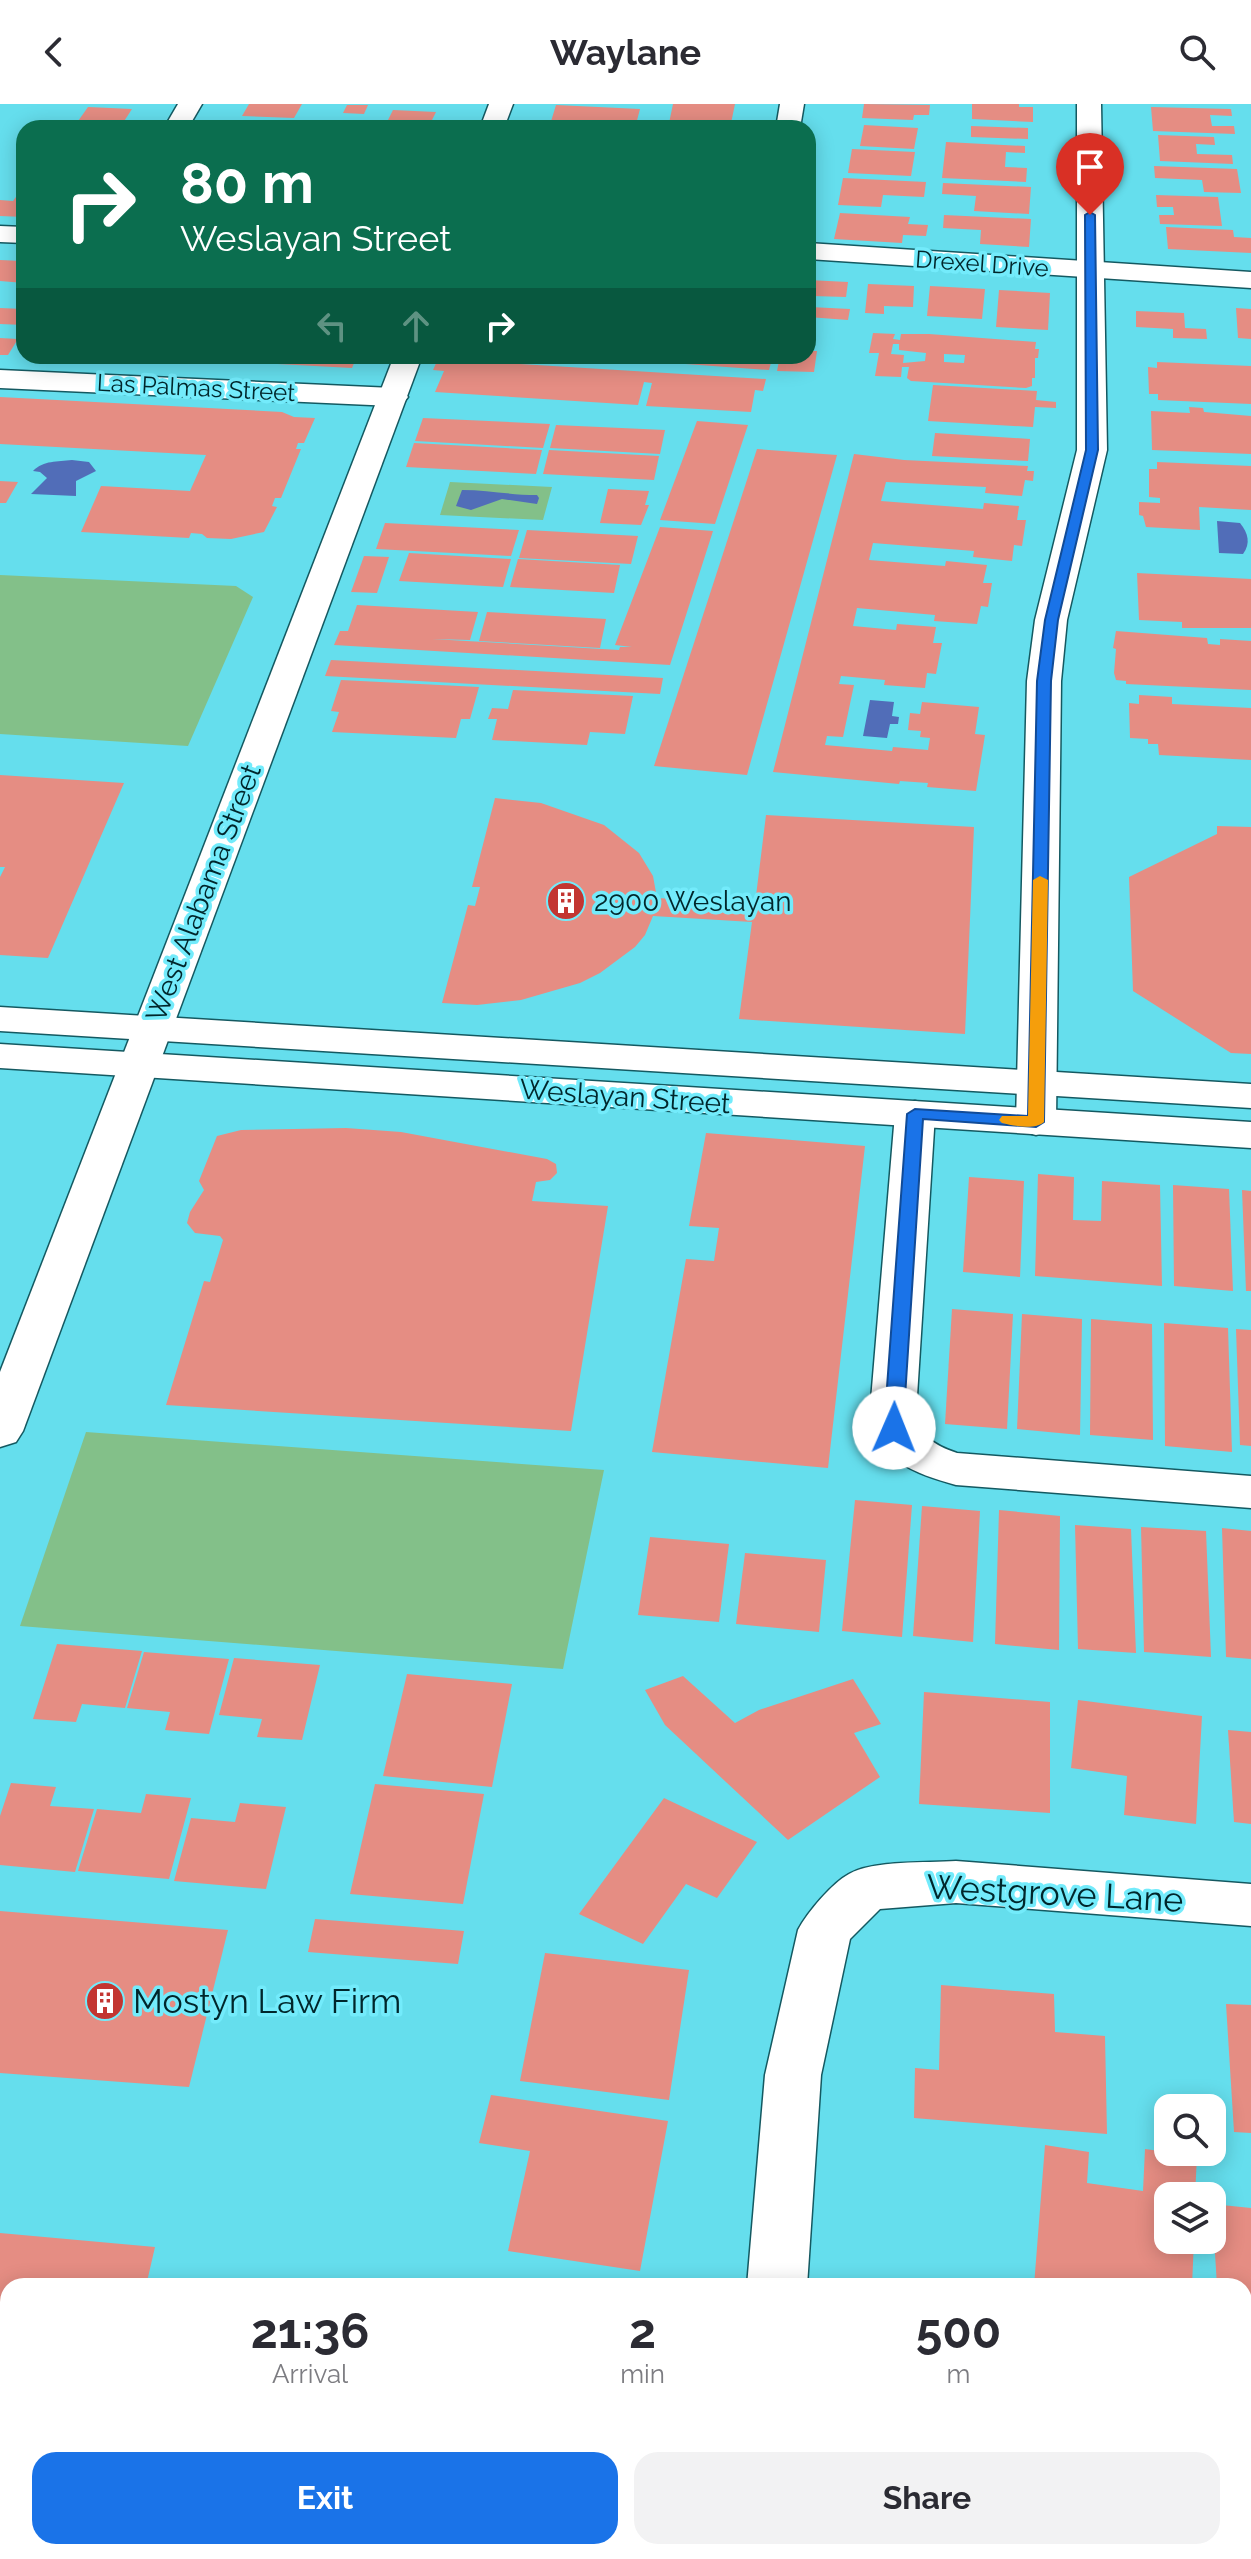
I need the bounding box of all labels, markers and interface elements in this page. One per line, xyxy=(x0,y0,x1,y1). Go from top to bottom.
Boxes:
icon: back xyxy=(32,30,76,74)
icon: search xyxy=(1175,30,1219,74)
text: Waylane xyxy=(550,31,701,73)
pin xyxy=(1056,133,1124,215)
icon: arrive xyxy=(1068,145,1112,189)
text: 80 m xyxy=(180,150,314,216)
icon: right xyxy=(48,152,152,256)
text: Weslayan Street xyxy=(180,217,451,259)
street label: Drexel Drive xyxy=(914,244,1050,283)
icon: left xyxy=(310,304,354,348)
icon: ahead xyxy=(394,304,438,348)
icon: right xyxy=(478,304,522,348)
street label: Las Palmas Street xyxy=(96,368,296,407)
street label: West Alabama Street xyxy=(139,759,268,1027)
building icon: 2900 Weslayan xyxy=(545,880,587,922)
place label: 2900 Weslayan xyxy=(594,885,792,918)
street label: Weslayan Street xyxy=(519,1073,732,1120)
position arrow xyxy=(852,1386,936,1470)
street label: Westgrove Lane xyxy=(926,1866,1184,1920)
building icon: Mostyn Law Firm xyxy=(84,1980,126,2022)
place label: Mostyn Law Firm xyxy=(133,1981,401,2021)
map controls xyxy=(1154,2094,1226,2254)
button: search xyxy=(1154,2094,1226,2166)
button: layers xyxy=(1154,2182,1226,2254)
text: 21:36 xyxy=(251,2303,369,2359)
text: 2 xyxy=(629,2303,656,2359)
text: 500 xyxy=(916,2303,1001,2359)
text: Arrival xyxy=(272,2359,348,2389)
text: min xyxy=(620,2359,665,2389)
text: m xyxy=(946,2359,970,2389)
button: Exit xyxy=(32,2452,618,2544)
button: Share xyxy=(634,2452,1220,2544)

